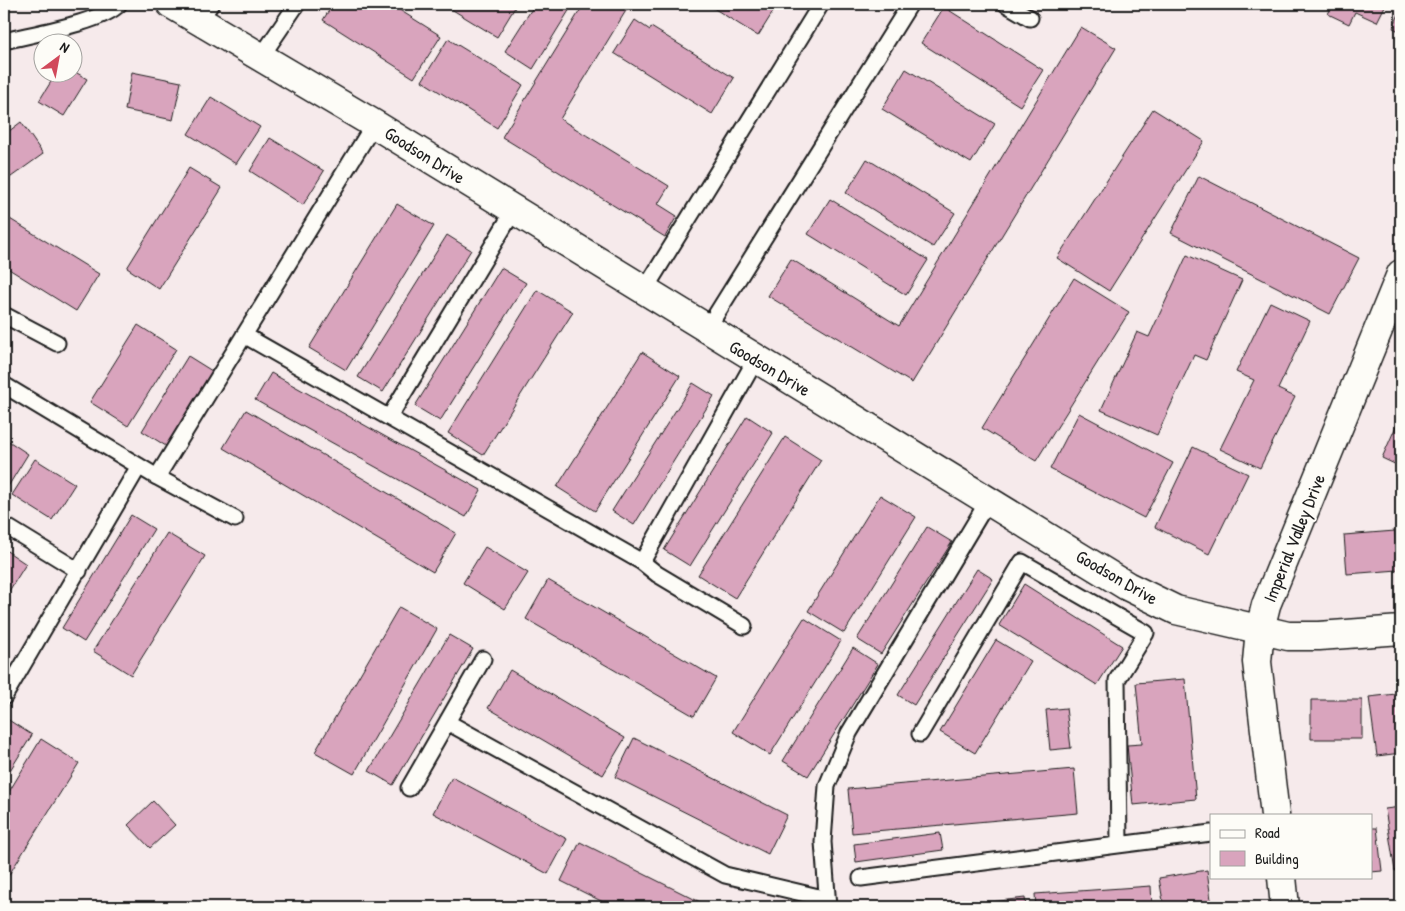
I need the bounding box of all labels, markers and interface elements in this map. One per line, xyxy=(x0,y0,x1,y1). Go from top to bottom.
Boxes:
north arrow xyxy=(32,32,82,82)
text: N xyxy=(57,37,74,57)
street label: Goodson Drive xyxy=(380,120,470,190)
street label: Goodson Drive xyxy=(725,334,815,402)
street label: Imperial Valley Drive xyxy=(1257,470,1331,606)
street label: Goodson Drive xyxy=(1072,544,1162,610)
legend xyxy=(1210,814,1372,878)
text: Road xyxy=(1255,822,1280,843)
text: Building xyxy=(1255,848,1299,869)

